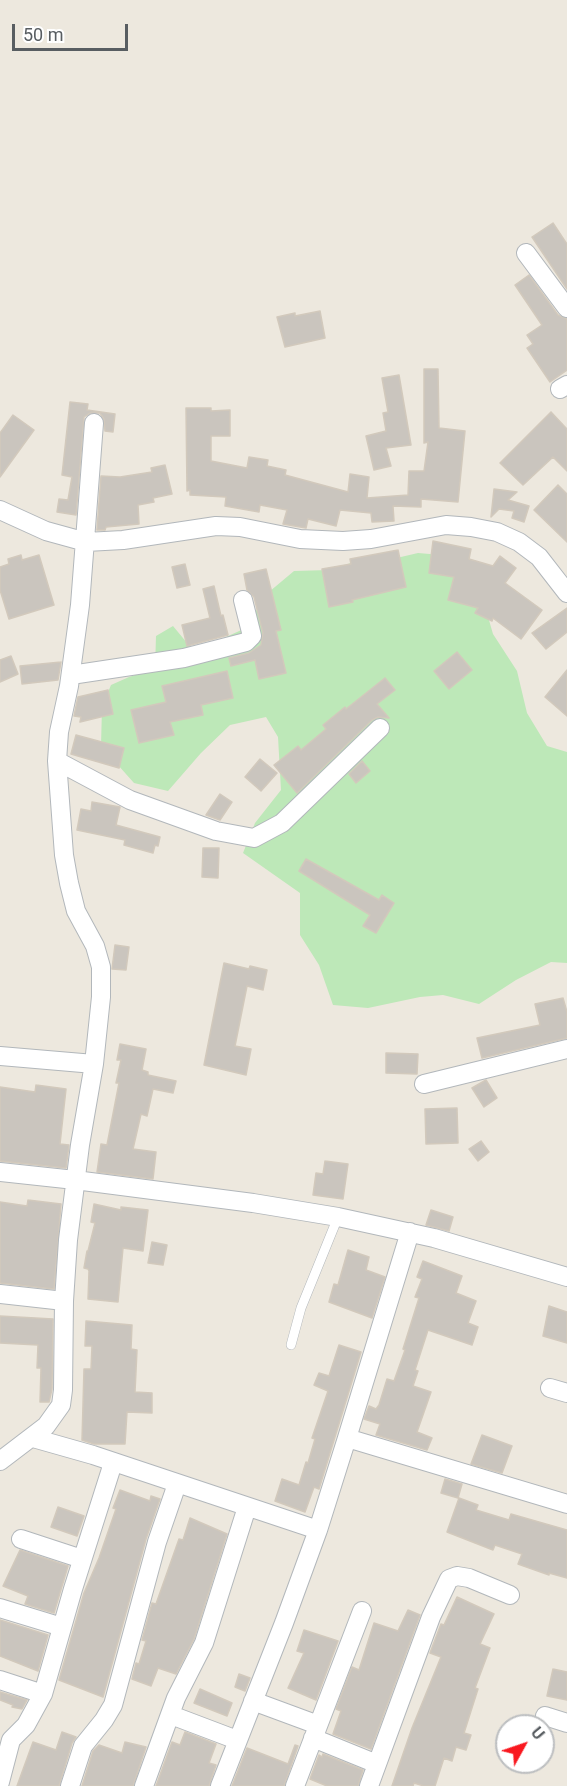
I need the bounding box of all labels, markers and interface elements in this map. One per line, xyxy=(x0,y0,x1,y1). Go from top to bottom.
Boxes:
scale bar xyxy=(15,12,130,50)
text: 50 m xyxy=(23,24,63,45)
north arrow xyxy=(495,1714,555,1774)
text: U xyxy=(527,1723,548,1744)

